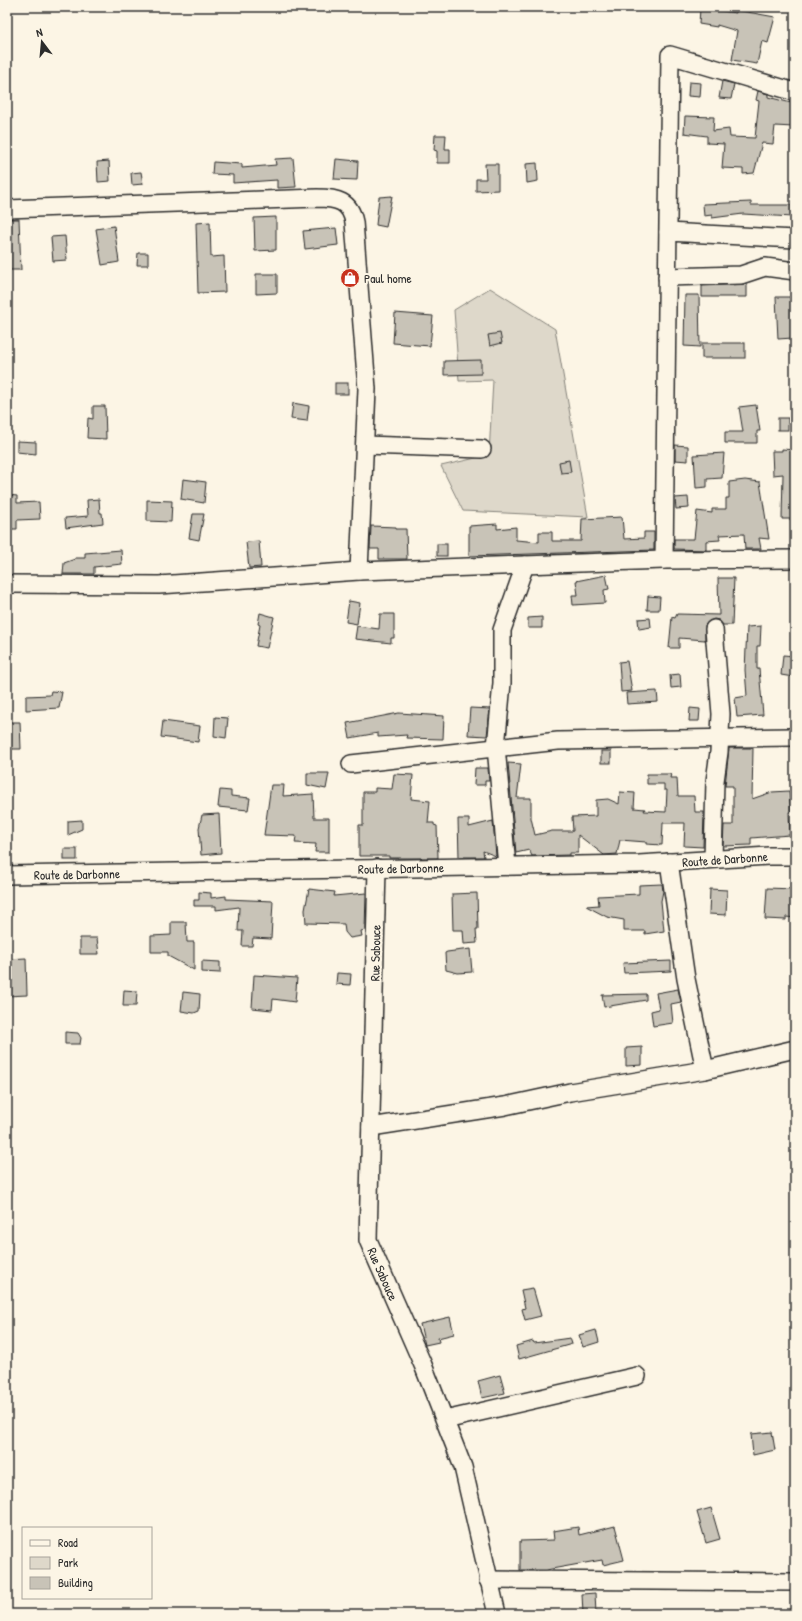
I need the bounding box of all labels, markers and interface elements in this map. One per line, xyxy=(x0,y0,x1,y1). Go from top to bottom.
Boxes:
north arrow xyxy=(22,22,62,62)
text: N xyxy=(34,25,44,40)
shop icon: Paul home xyxy=(339,267,361,289)
place label: Paul home xyxy=(364,269,412,287)
street label: Route de Darbonne xyxy=(681,847,769,871)
street label: Route de Darbonne xyxy=(358,858,444,878)
street label: Route de Darbonne xyxy=(34,864,120,884)
street label: Rue Sabouce xyxy=(366,925,384,981)
street label: Rue Sabouce xyxy=(363,1245,403,1303)
legend xyxy=(22,1527,152,1599)
text: Road xyxy=(58,1534,78,1551)
text: Park xyxy=(58,1554,78,1571)
text: Building xyxy=(58,1574,93,1591)

